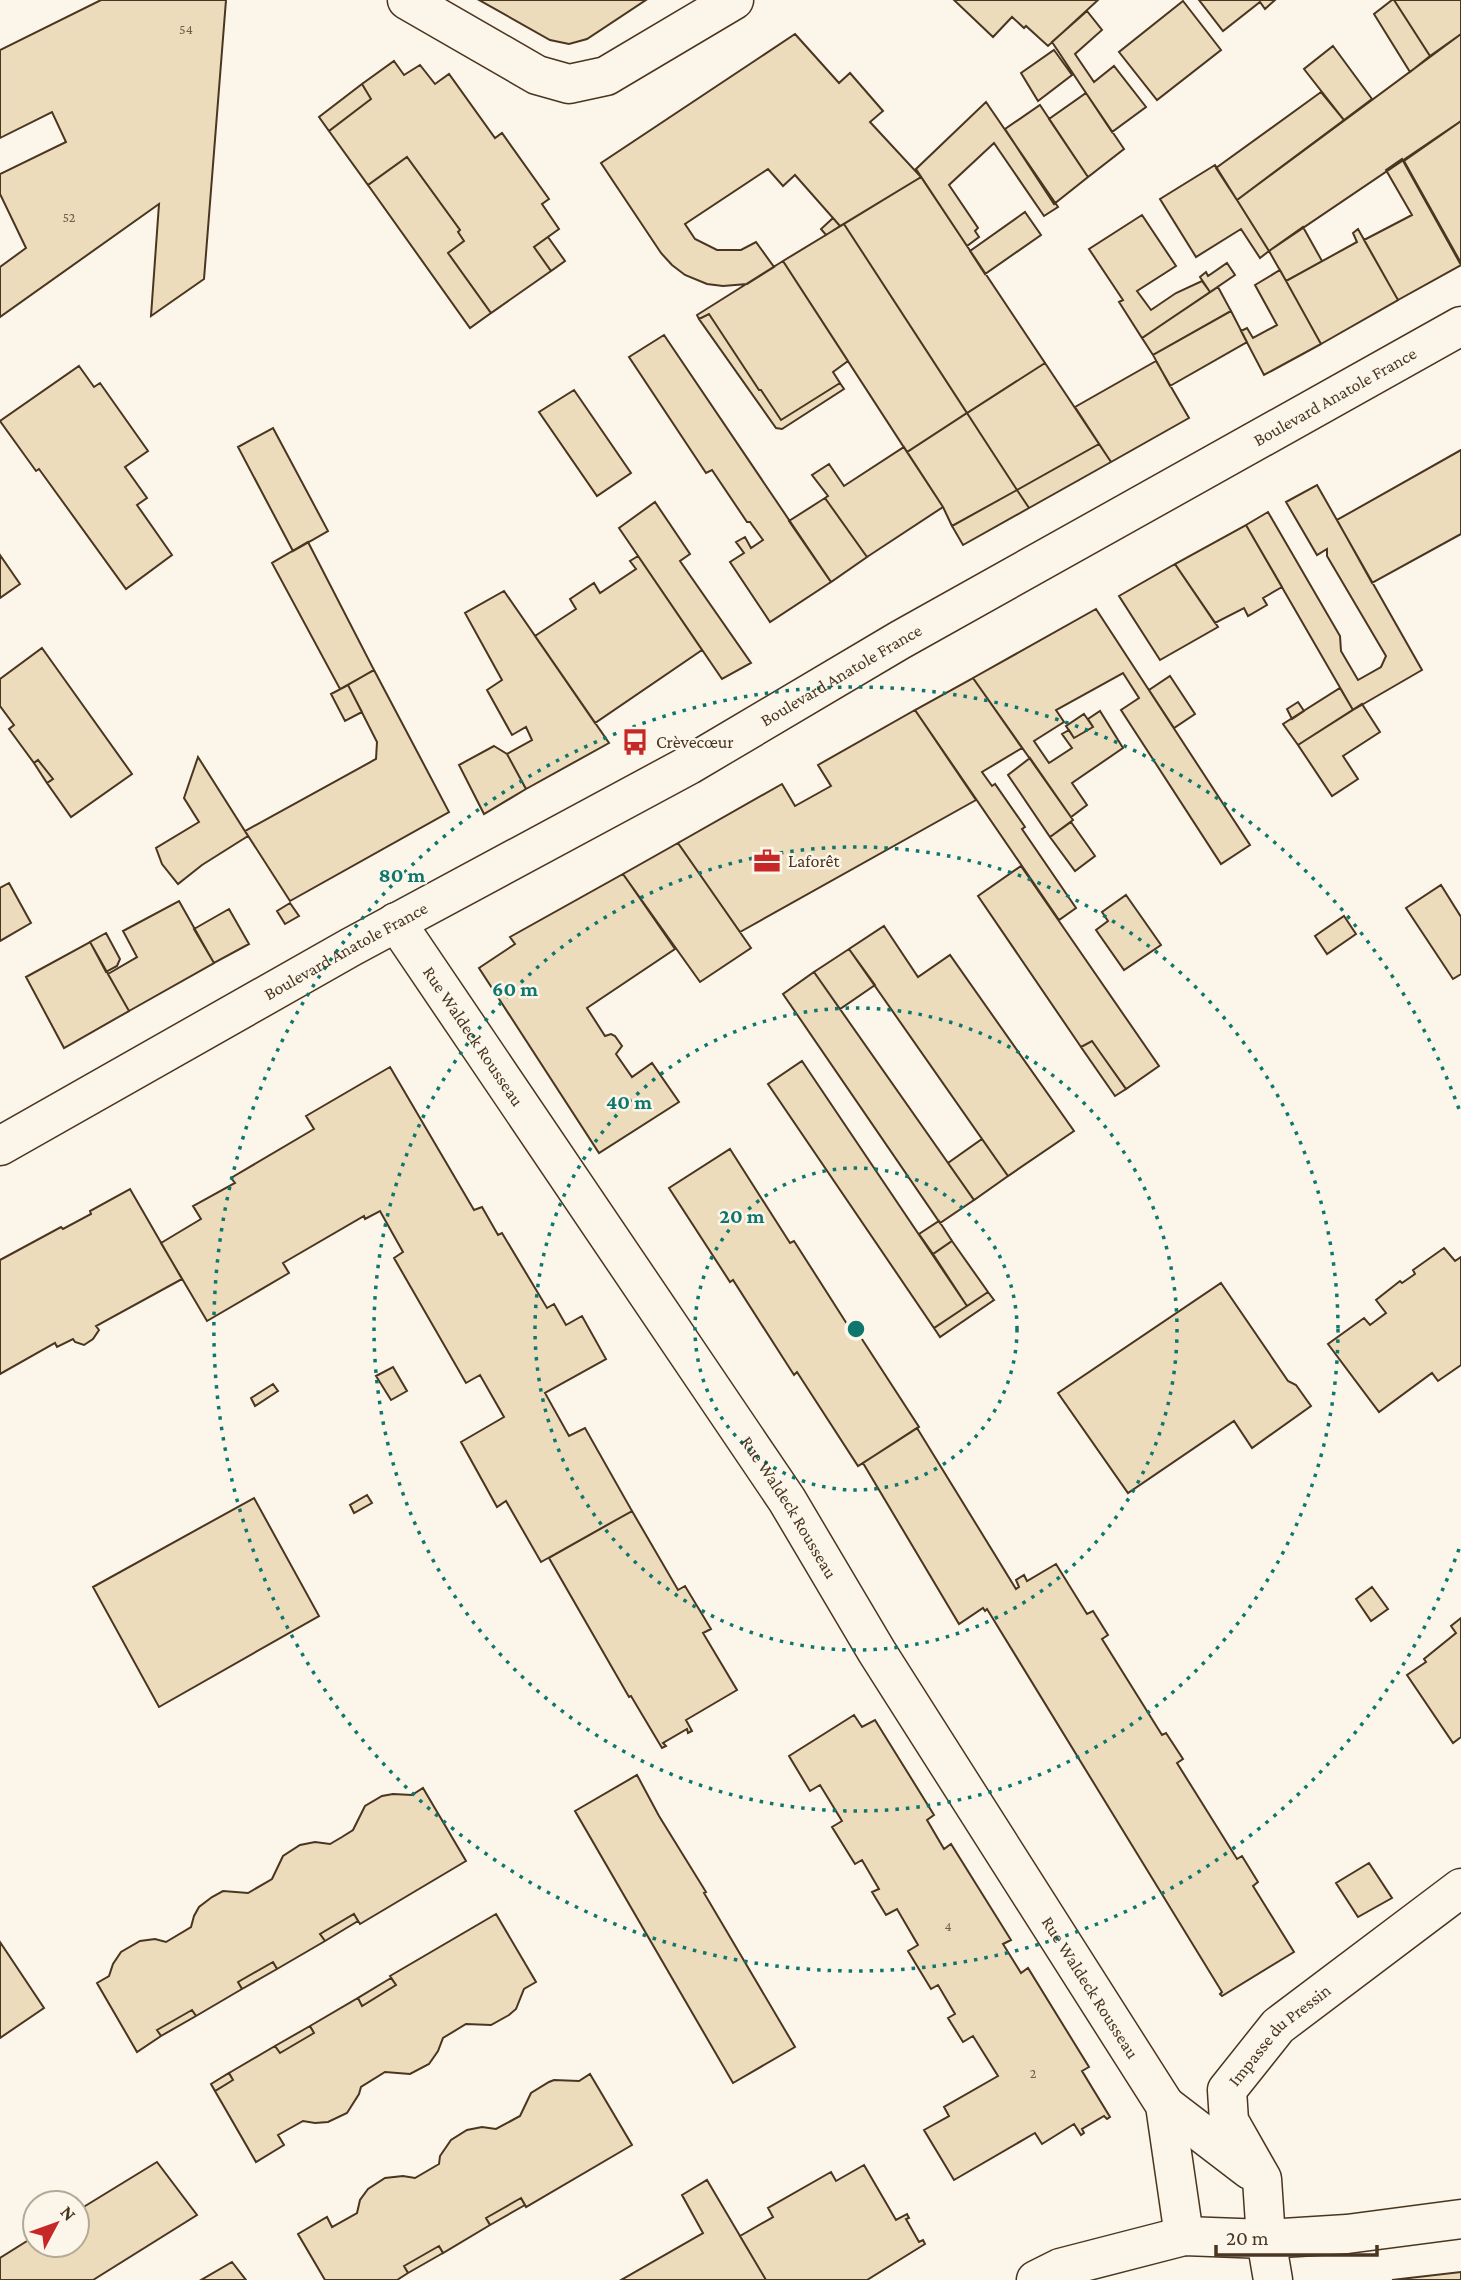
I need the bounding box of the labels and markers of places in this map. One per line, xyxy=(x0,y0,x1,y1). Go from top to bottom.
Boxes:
bus stop icon: Crèvecœur xyxy=(620,727,650,757)
place label: Crèvecœur xyxy=(656,732,734,752)
office icon: Laforêt xyxy=(752,846,782,876)
place label: Laforêt xyxy=(788,851,840,871)
centre of rings xyxy=(844,1317,868,1341)

